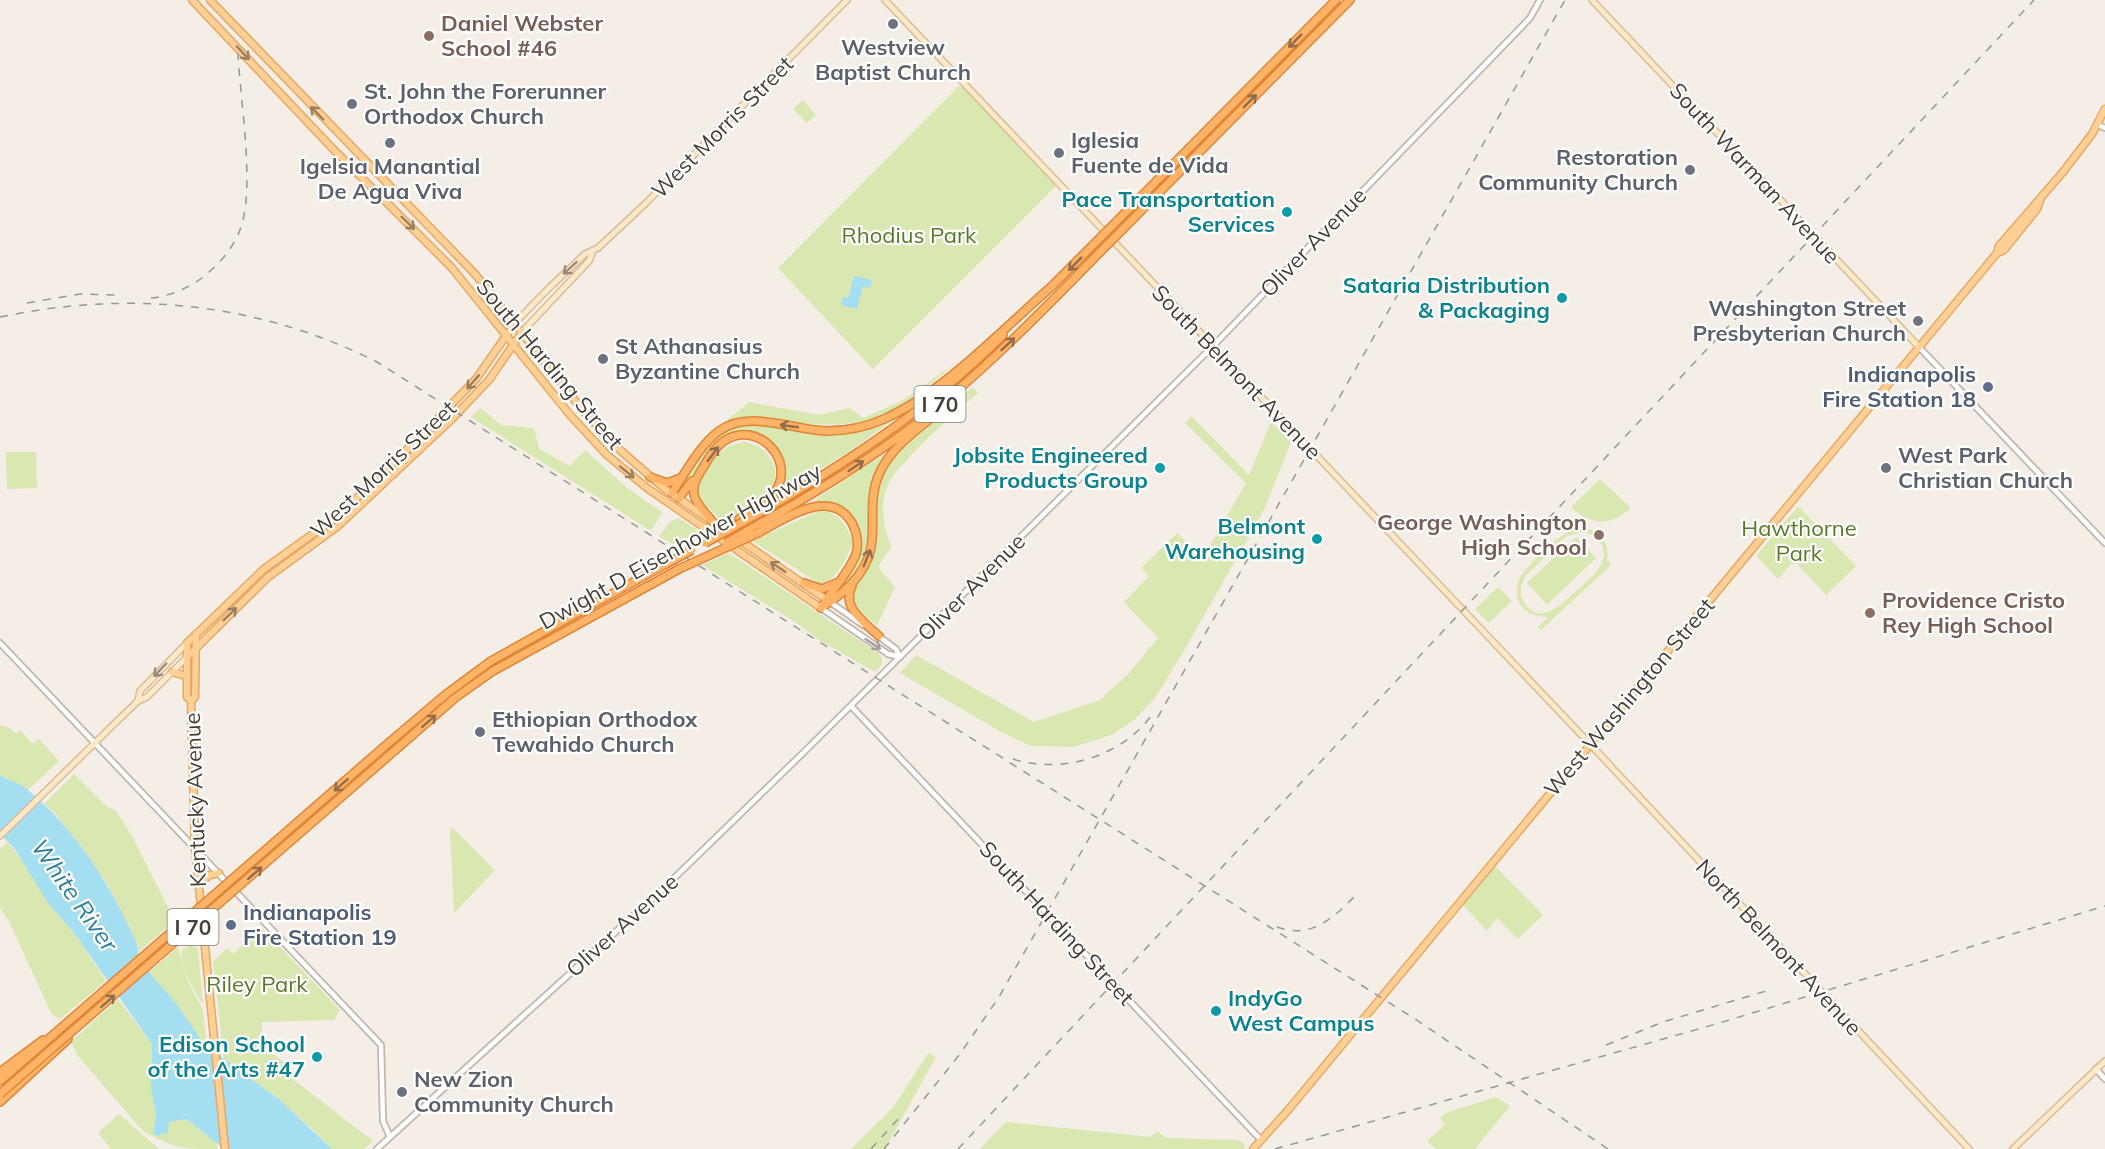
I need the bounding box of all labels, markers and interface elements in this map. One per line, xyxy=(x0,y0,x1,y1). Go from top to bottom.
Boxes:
place label: Daniel Webster School #46 xyxy=(441,9,603,62)
marker: Westview Baptist Church xyxy=(886,17,900,31)
marker: Daniel Webster School #46 xyxy=(422,29,436,43)
place label: Westview Baptist Church xyxy=(815,33,971,86)
one-way arrow xyxy=(1288,34,1303,49)
one-way arrow xyxy=(236,46,250,61)
street label: West Morris Street xyxy=(645,50,799,204)
place label: St. John the Forerunner Orthodox Church xyxy=(364,77,607,130)
street label: South Warman Avenue xyxy=(1664,77,1846,269)
one-way arrow xyxy=(1243,93,1258,108)
marker: St. John the Forerunner Orthodox Church xyxy=(345,97,359,111)
one-way arrow xyxy=(310,106,325,121)
place label: Iglesia Fuente de Vida xyxy=(1071,126,1229,179)
marker: Igelsia Manantial De Agua Viva xyxy=(383,136,397,150)
place label: Restoration Community Church xyxy=(1478,143,1678,196)
marker: Iglesia Fuente de Vida xyxy=(1052,146,1066,160)
place label: Igelsia Manantial De Agua Viva xyxy=(300,152,480,205)
marker: Restoration Community Church xyxy=(1683,163,1697,177)
street label: Oliver Avenue xyxy=(1254,181,1372,303)
place label: Pace Transportation Services xyxy=(1062,185,1275,238)
marker: Pace Transportation Services xyxy=(1280,205,1294,219)
one-way arrow xyxy=(401,216,416,231)
park label: Rhodius Park xyxy=(842,221,977,249)
one-way arrow xyxy=(1067,256,1082,271)
one-way arrow xyxy=(563,261,578,275)
place label: Sataria Distribution & Packaging xyxy=(1343,271,1550,324)
street label: South Harding Street xyxy=(470,273,630,455)
street label: South Belmont Avenue xyxy=(1146,279,1328,465)
marker: Sataria Distribution & Packaging xyxy=(1555,291,1569,305)
place label: Washington Street Presbyterian Church xyxy=(1692,294,1906,347)
marker: Washington Street Presbyterian Church xyxy=(1911,314,1925,328)
place label: St Athanasius Byzantine Church xyxy=(615,332,800,385)
one-way arrow xyxy=(1000,337,1015,351)
marker: St Athanasius Byzantine Church xyxy=(596,352,610,366)
place label: Indianapolis Fire Station 18 xyxy=(1822,360,1976,413)
one-way arrow xyxy=(466,374,480,389)
marker: Indianapolis Fire Station 18 xyxy=(1981,380,1995,394)
road number: I 70 xyxy=(914,386,966,422)
street label: West Morris Street xyxy=(304,394,462,544)
one-way arrow xyxy=(780,421,799,432)
place label: Jobsite Engineered Products Group xyxy=(953,441,1148,494)
place label: West Park Christian Church xyxy=(1898,441,2073,494)
one-way arrow xyxy=(706,446,719,462)
street label: Dwight D Eisenhower Highway xyxy=(534,456,826,635)
one-way arrow xyxy=(847,460,864,472)
marker: Jobsite Engineered Products Group xyxy=(1153,461,1167,475)
marker: West Park Christian Church xyxy=(1879,461,1893,475)
one-way arrow xyxy=(619,466,635,479)
place label: George Washington High School xyxy=(1377,508,1587,561)
place label: Belmont Warehousing xyxy=(1164,512,1305,565)
park label: Hawthorne Park xyxy=(1741,514,1857,567)
street label: Oliver Avenue xyxy=(911,527,1031,647)
marker: George Washington High School xyxy=(1592,528,1606,542)
marker: Belmont Warehousing xyxy=(1310,532,1324,546)
one-way arrow xyxy=(862,550,873,568)
one-way arrow xyxy=(770,560,787,573)
place label: Providence Cristo Rey High School xyxy=(1882,586,2065,639)
street label: West Washington Street xyxy=(1538,592,1720,802)
marker: Providence Cristo Rey High School xyxy=(1863,606,1877,620)
one-way arrow xyxy=(223,607,238,622)
one-way arrow xyxy=(864,638,881,650)
one-way arrow xyxy=(152,663,167,678)
place label: Ethiopian Orthodox Tewahido Church xyxy=(492,705,698,758)
street label: Kentucky Avenue xyxy=(178,712,212,888)
one-way arrow xyxy=(421,714,436,728)
marker: Ethiopian Orthodox Tewahido Church xyxy=(473,725,487,739)
one-way arrow xyxy=(333,778,348,792)
water label: White River xyxy=(25,833,126,958)
street label: South Harding Street xyxy=(974,835,1141,1011)
street label: North Belmont Avenue xyxy=(1690,853,1868,1041)
one-way arrow xyxy=(247,866,263,879)
street label: Oliver Avenue xyxy=(560,867,684,983)
place label: Indianapolis Fire Station 19 xyxy=(243,898,397,951)
road number: I 70 xyxy=(168,909,218,945)
marker: Indianapolis Fire Station 19 xyxy=(224,918,238,932)
park label: Riley Park xyxy=(206,970,308,998)
place label: IndyGo West Campus xyxy=(1228,984,1374,1037)
one-way arrow xyxy=(100,994,115,1008)
marker: IndyGo West Campus xyxy=(1209,1004,1223,1018)
place label: Edison School of the Arts #47 xyxy=(148,1030,305,1083)
marker: Edison School of the Arts #47 xyxy=(310,1050,324,1064)
place label: New Zion Community Church xyxy=(414,1065,614,1118)
marker: New Zion Community Church xyxy=(395,1085,409,1099)

